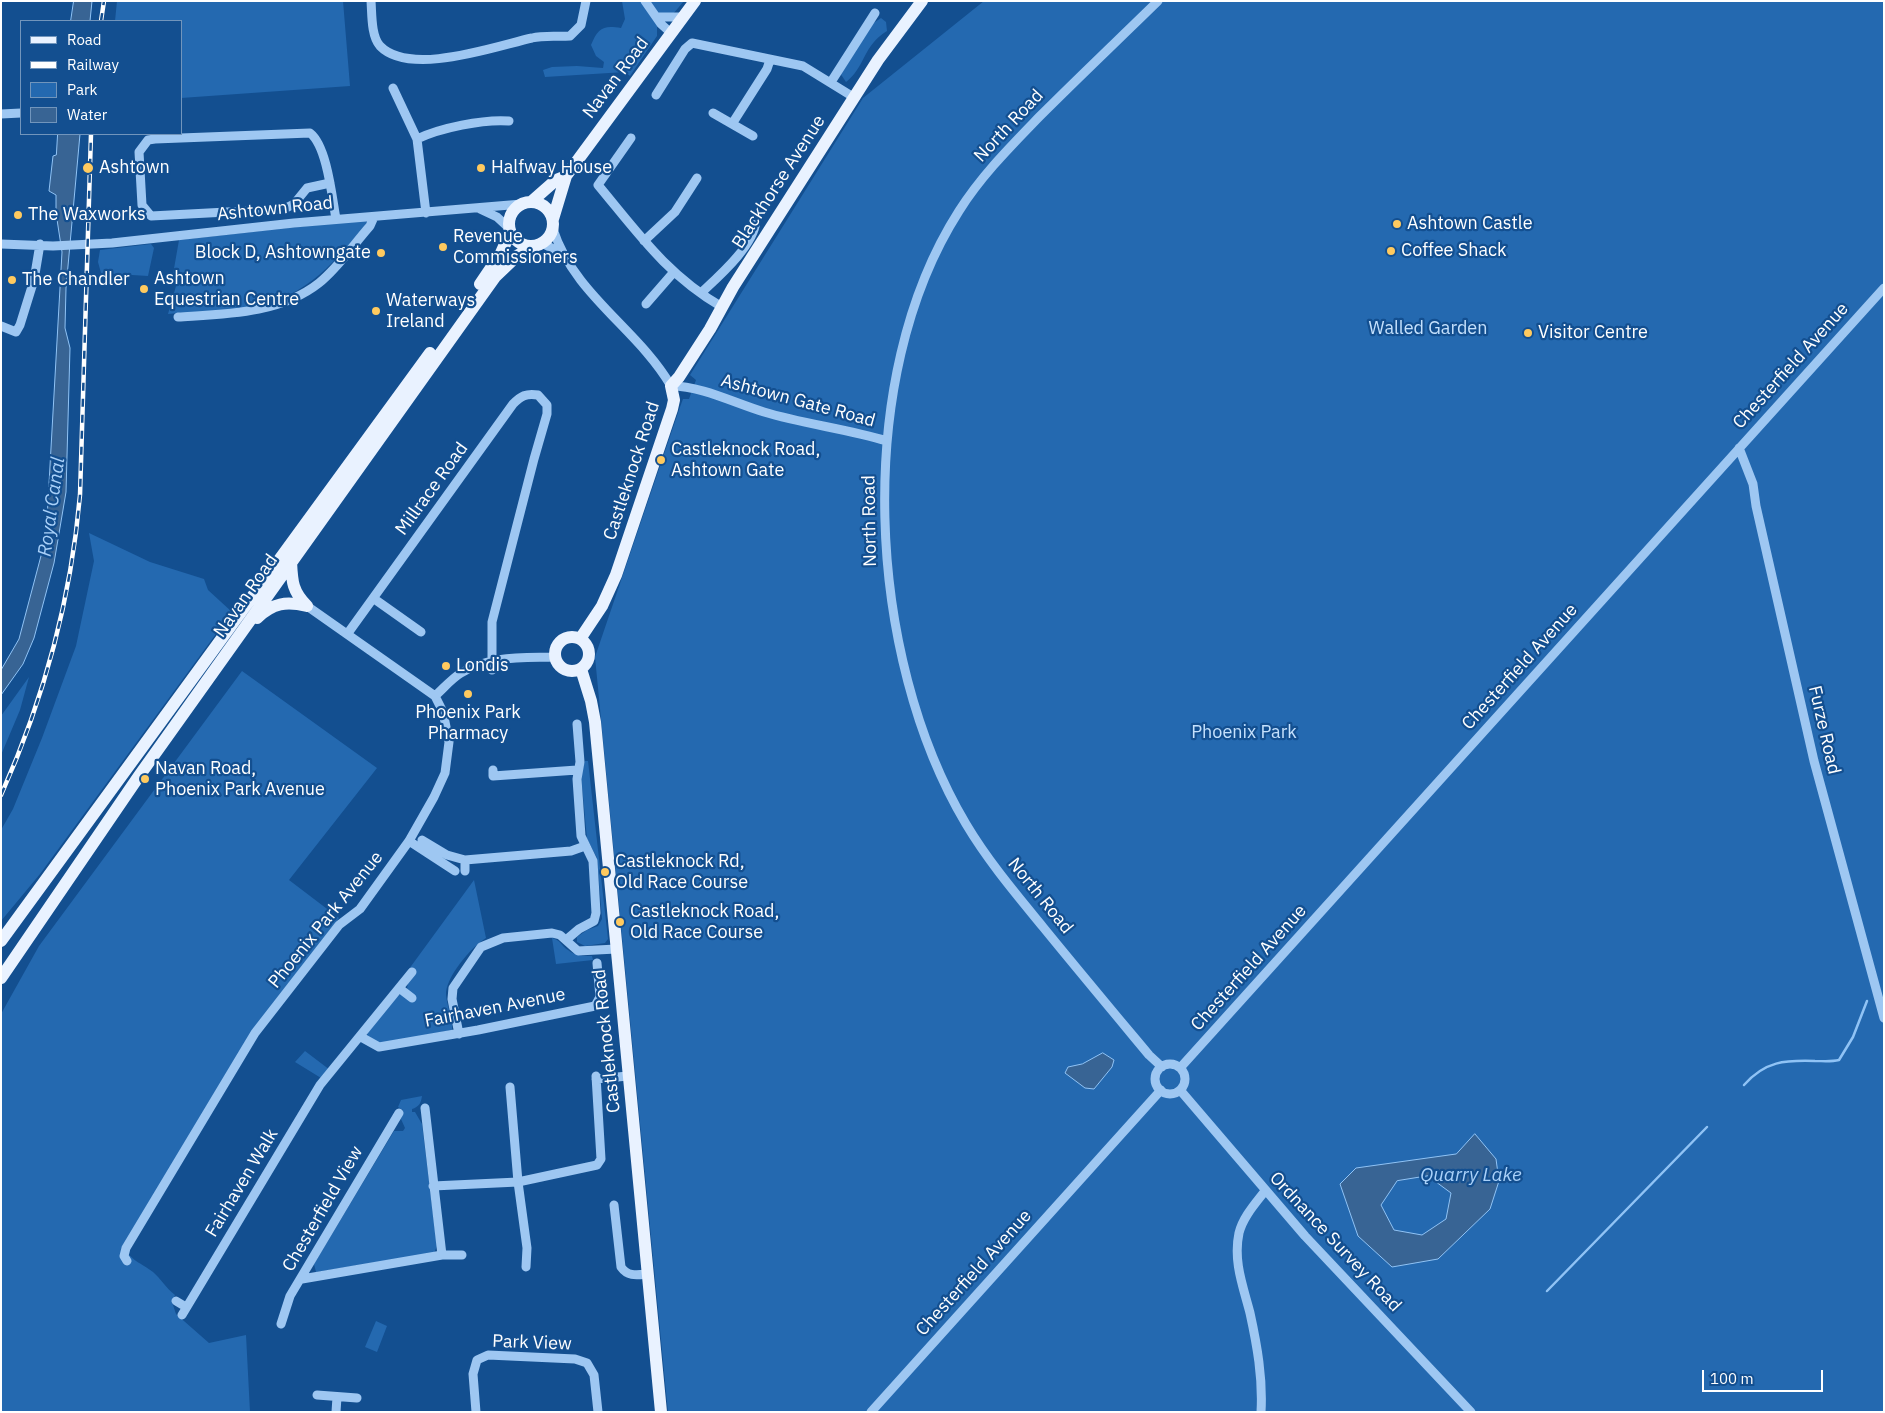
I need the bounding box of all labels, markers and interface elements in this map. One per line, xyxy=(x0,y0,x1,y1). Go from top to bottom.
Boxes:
legend xyxy=(20,20,182,135)
text: Road xyxy=(67,30,102,49)
street label: Navan Road xyxy=(578,33,654,123)
text: Railway xyxy=(67,55,119,74)
text: Park xyxy=(67,80,97,99)
street label: North Road xyxy=(970,85,1048,167)
text: Water xyxy=(67,105,107,124)
street label: Blackhorse Avenue xyxy=(728,111,830,253)
place label: Ashtown xyxy=(99,157,170,179)
place label: Halfway House xyxy=(491,157,612,179)
marker: Ashtown xyxy=(81,161,95,175)
marker: Halfway House xyxy=(475,162,487,174)
street label: Ashtown Road xyxy=(216,192,334,226)
place label: The Waxworks xyxy=(28,204,146,226)
marker: The Waxworks xyxy=(12,209,24,221)
place label: Ashtown Castle xyxy=(1407,213,1533,235)
marker: Ashtown Castle xyxy=(1391,218,1403,230)
place label: Revenue Commissioners xyxy=(453,226,578,268)
place label: Coffee Shack xyxy=(1401,240,1507,262)
marker: Revenue Commissioners xyxy=(437,241,449,253)
place label: Block D, Ashtowngate xyxy=(195,242,371,264)
marker: Coffee Shack xyxy=(1385,245,1397,257)
marker: Block D, Ashtowngate xyxy=(375,247,387,259)
place label: Ashtown Equestrian Centre xyxy=(154,268,299,310)
place label: The Chandler xyxy=(22,269,130,291)
marker: The Chandler xyxy=(6,274,18,286)
marker: Ashtown Equestrian Centre xyxy=(138,283,150,295)
place label: Waterways Ireland xyxy=(386,290,475,332)
street label: Chesterfield Avenue xyxy=(1729,298,1853,434)
marker: Waterways Ireland xyxy=(370,305,382,317)
park label: Walled Garden xyxy=(1369,318,1487,340)
place label: Visitor Centre xyxy=(1538,322,1648,344)
marker: Visitor Centre xyxy=(1522,327,1534,339)
street label: Ashtown Gate Road xyxy=(718,370,878,432)
street label: Castleknock Road xyxy=(599,399,665,543)
street label: Millrace Road xyxy=(391,438,473,540)
place label: Castleknock Road, Ashtown Gate xyxy=(671,439,820,482)
marker: Castleknock Road, Ashtown Gate xyxy=(655,454,667,466)
water label: Royal Canal xyxy=(34,456,70,558)
street label: North Road xyxy=(858,475,882,567)
street label: Navan Road xyxy=(210,550,282,642)
street label: Chesterfield Avenue xyxy=(1458,599,1582,735)
place label: Londis xyxy=(456,655,509,677)
marker: Londis xyxy=(440,660,452,672)
street label: Furze Road xyxy=(1803,684,1845,776)
marker: Phoenix Park Pharmacy xyxy=(462,688,474,700)
place label: Phoenix Park Pharmacy xyxy=(415,702,521,744)
park label: Phoenix Park xyxy=(1191,722,1297,744)
place label: Navan Road, Phoenix Park Avenue xyxy=(155,758,325,801)
marker: Navan Road, Phoenix Park Avenue xyxy=(139,773,151,785)
street label: Phoenix Park Avenue xyxy=(264,847,388,993)
place label: Castleknock Rd, Old Race Course xyxy=(615,851,748,894)
street label: North Road xyxy=(1003,854,1077,938)
marker: Castleknock Rd, Old Race Course xyxy=(599,866,611,878)
street label: Chesterfield Avenue xyxy=(1187,900,1311,1036)
place label: Castleknock Road, Old Race Course xyxy=(630,901,779,944)
marker: Castleknock Road, Old Race Course xyxy=(614,916,626,928)
street label: Castleknock Road xyxy=(589,968,625,1114)
street label: Fairhaven Avenue xyxy=(423,984,567,1032)
street label: Fairhaven Walk xyxy=(201,1125,283,1241)
street label: Chesterfield View xyxy=(278,1142,368,1276)
water label: Quarry Lake xyxy=(1420,1165,1522,1187)
street label: Ordnance Survey Road xyxy=(1265,1168,1405,1316)
street label: Chesterfield Avenue xyxy=(912,1205,1036,1341)
street label: Park View xyxy=(492,1331,572,1355)
scale bar xyxy=(1705,1360,1826,1392)
text: 100 m xyxy=(1710,1369,1754,1388)

